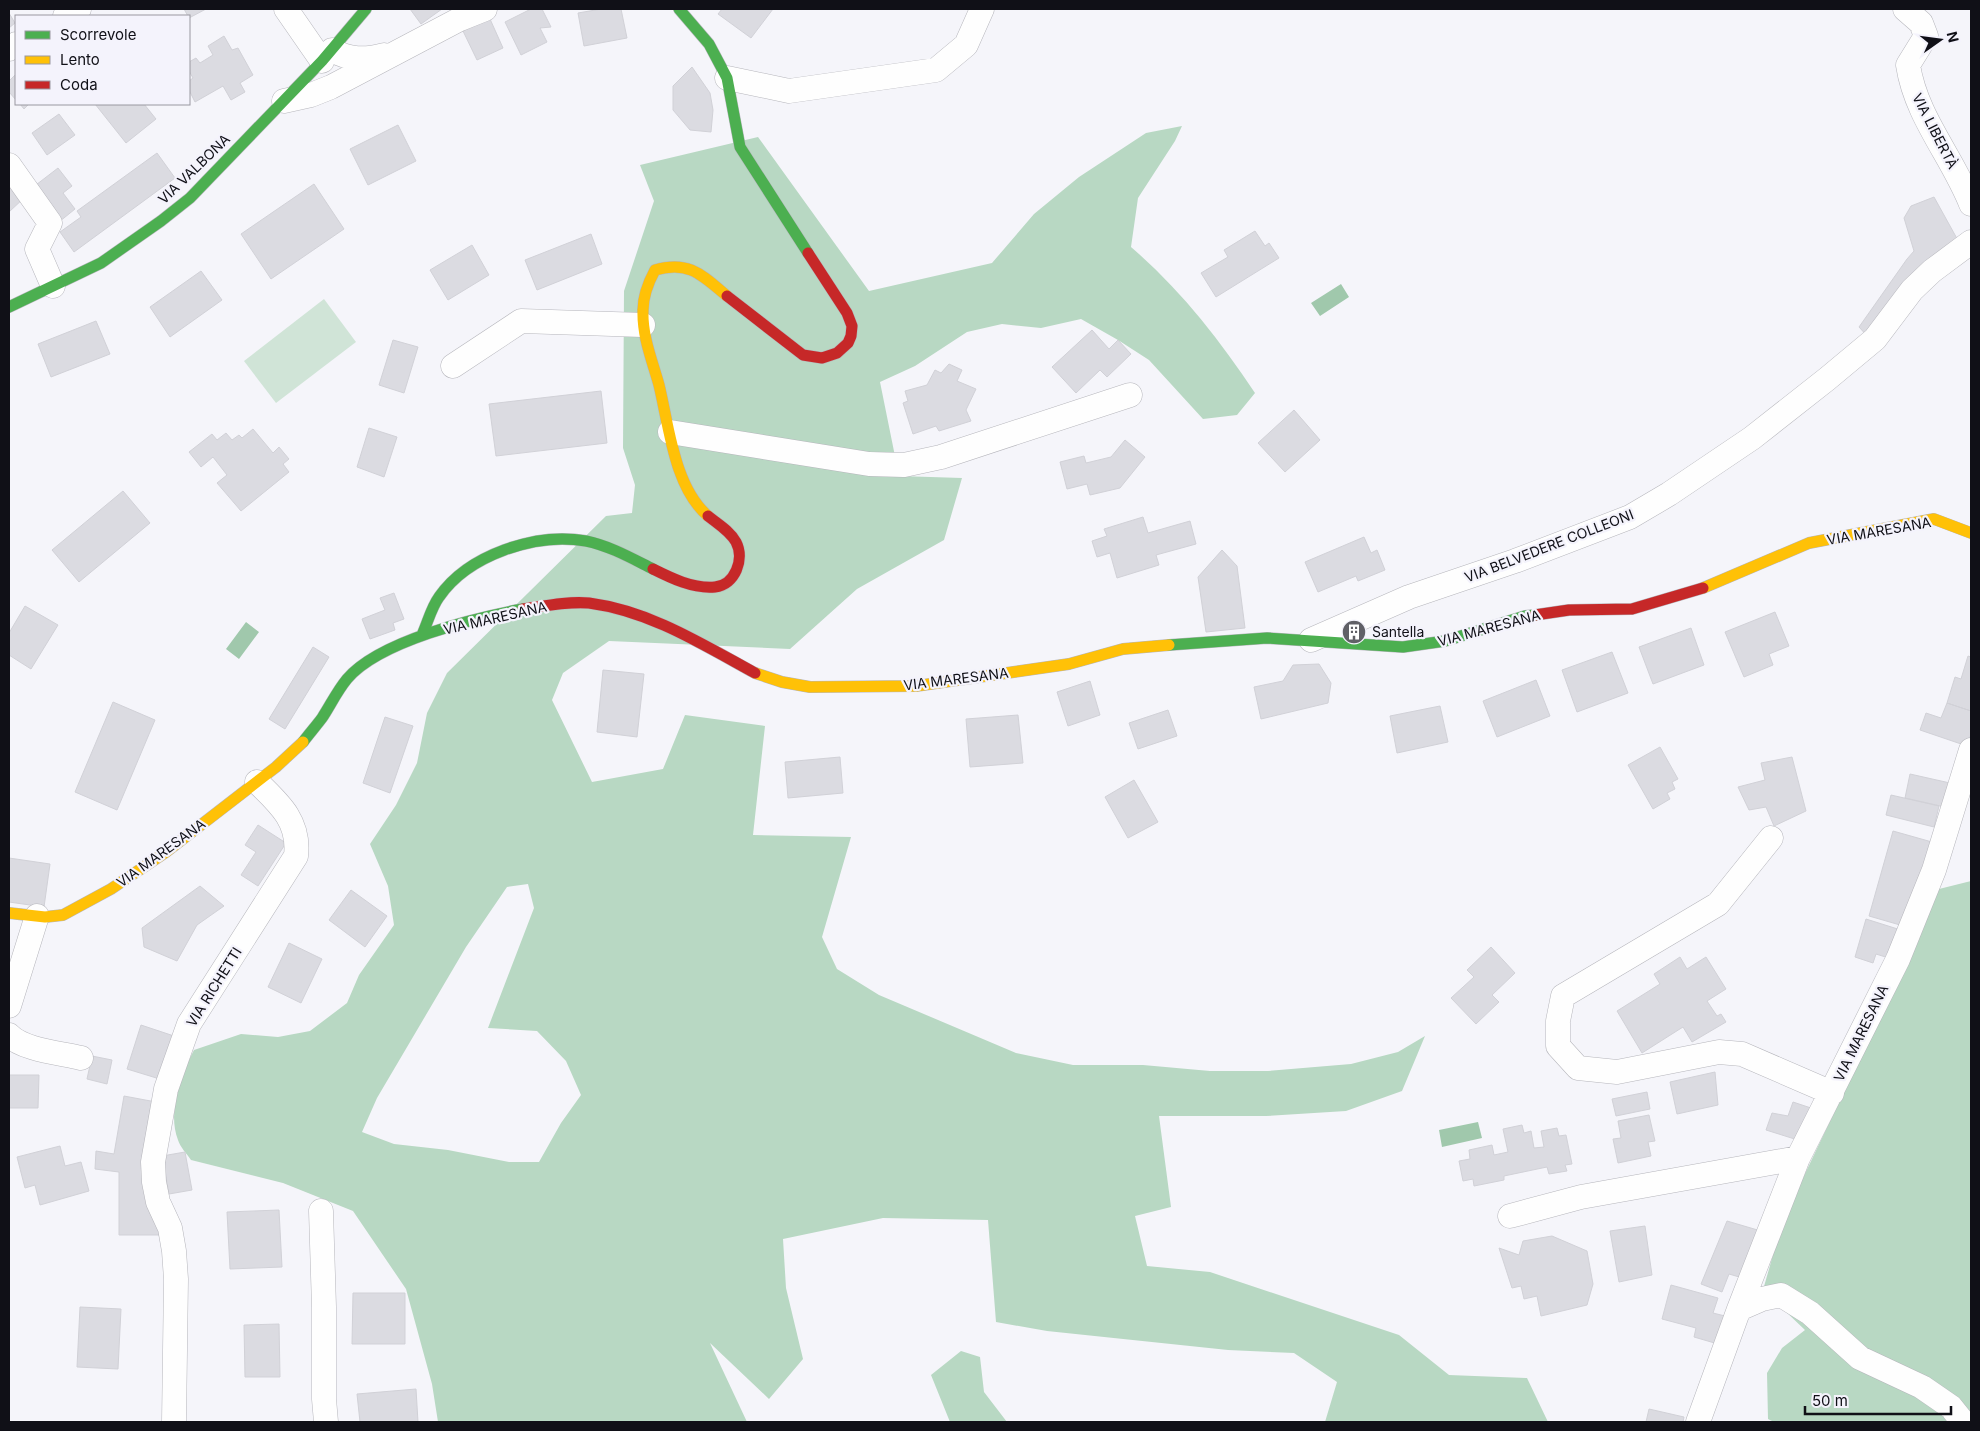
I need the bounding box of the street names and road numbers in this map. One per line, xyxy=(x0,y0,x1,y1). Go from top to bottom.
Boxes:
street label: VIA LIBERTÀ xyxy=(1909,90,1962,172)
street label: VIA VALBONA xyxy=(154,130,233,207)
street label: VIA BELVEDERE COLLEONI xyxy=(1462,505,1636,586)
street label: VIA MARESANA xyxy=(1825,513,1933,548)
street label: VIA MARESANA xyxy=(442,597,549,638)
street label: VIA MARESANA xyxy=(1436,606,1542,649)
street label: VIA MARESANA xyxy=(902,664,1010,693)
street label: VIA MARESANA xyxy=(113,814,209,891)
street label: VIA RICHETTI xyxy=(182,944,245,1030)
street label: VIA MARESANA xyxy=(1830,981,1891,1084)

